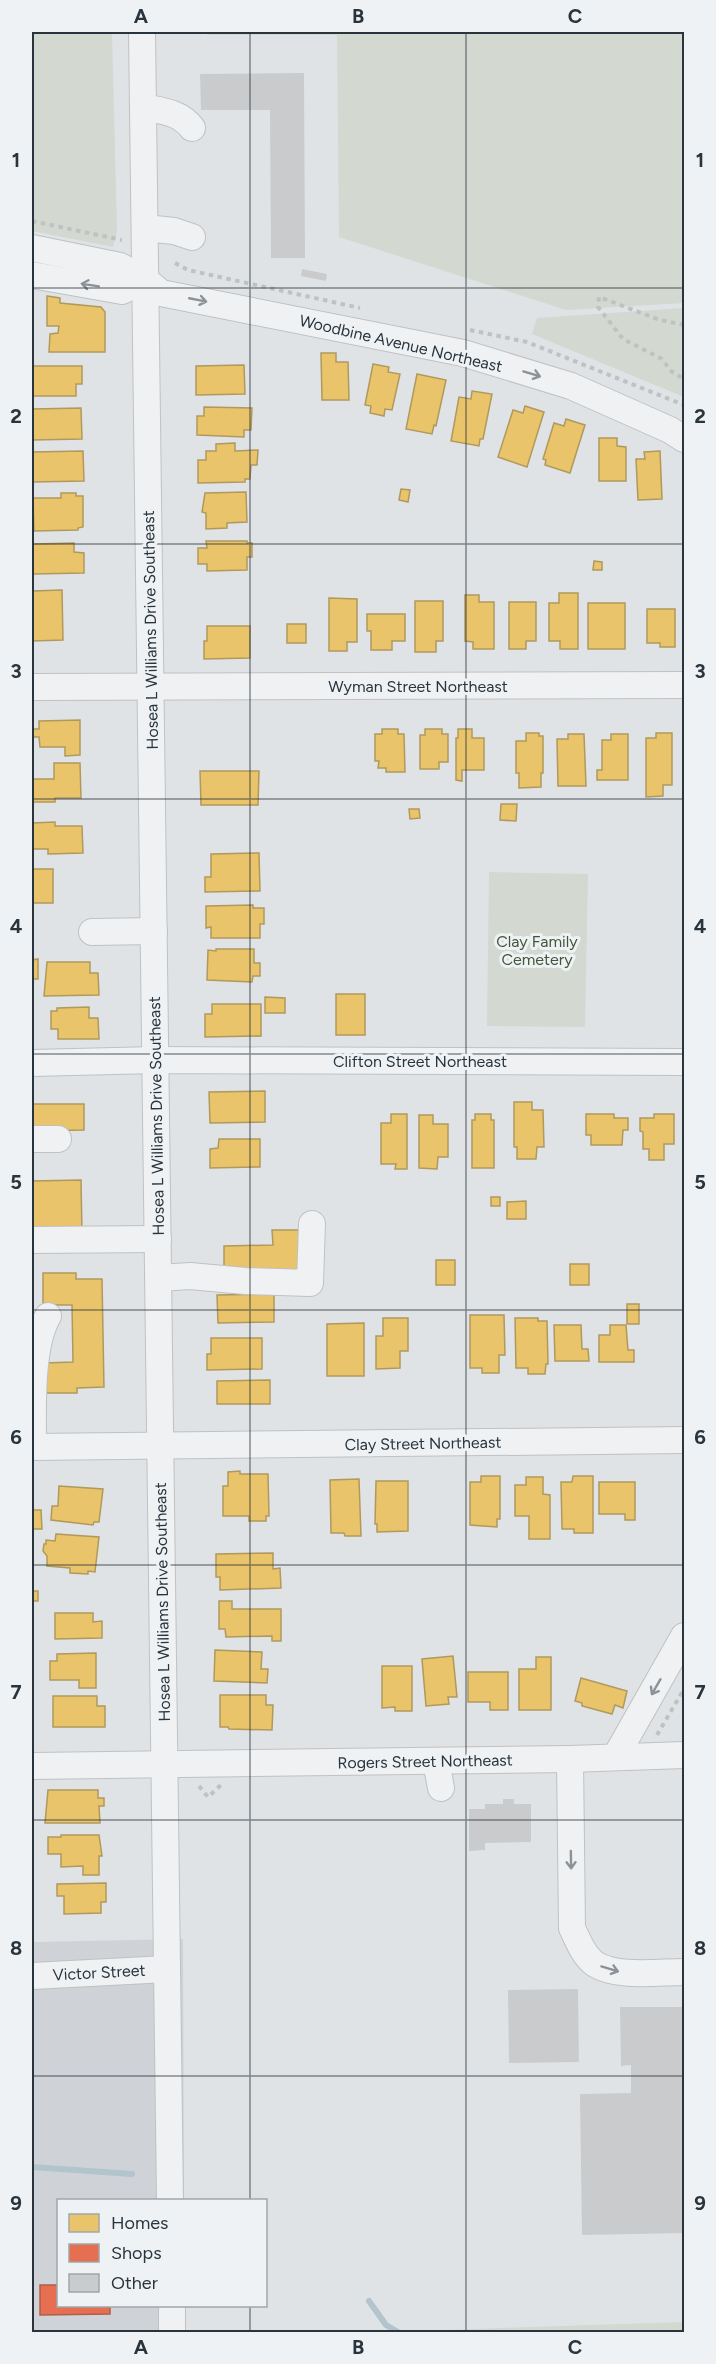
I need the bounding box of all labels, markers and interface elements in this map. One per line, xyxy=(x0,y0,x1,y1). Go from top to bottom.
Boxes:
text: A xyxy=(134,4,149,28)
text: B xyxy=(352,4,364,28)
text: C xyxy=(568,4,582,28)
text: 1 xyxy=(12,148,20,172)
text: 1 xyxy=(696,148,704,172)
one-way arrow xyxy=(81,279,101,290)
one-way arrow xyxy=(188,295,208,306)
street label: Woodbine Avenue Northeast xyxy=(297,311,504,376)
one-way arrow xyxy=(522,369,541,380)
text: 2 xyxy=(10,404,22,428)
text: 2 xyxy=(694,404,706,428)
street label: Hosea L Williams Drive Southeast xyxy=(139,510,162,750)
text: 3 xyxy=(10,659,22,683)
text: 3 xyxy=(694,659,706,683)
street label: Wyman Street Northeast xyxy=(328,677,508,696)
text: 4 xyxy=(10,914,23,938)
text: 4 xyxy=(694,914,707,938)
park label: Clay Family Cemetery xyxy=(496,932,578,969)
street label: Hosea L Williams Drive Southeast xyxy=(145,996,168,1236)
street label: Clifton Street Northeast xyxy=(333,1052,507,1071)
text: 5 xyxy=(10,1170,22,1194)
text: 5 xyxy=(694,1170,706,1194)
text: 6 xyxy=(10,1425,22,1449)
text: 6 xyxy=(694,1425,706,1449)
street label: Clay Street Northeast xyxy=(345,1433,501,1454)
street label: Hosea L Williams Drive Southeast xyxy=(151,1482,174,1722)
one-way arrow xyxy=(650,1677,661,1695)
text: 7 xyxy=(10,1680,22,1704)
text: 7 xyxy=(694,1680,706,1704)
street label: Rogers Street Northeast xyxy=(337,1750,513,1773)
one-way arrow xyxy=(565,1849,577,1869)
text: 8 xyxy=(10,1936,22,1960)
text: 8 xyxy=(694,1936,706,1960)
street label: Victor Street xyxy=(52,1961,146,1984)
one-way arrow xyxy=(600,1964,619,1975)
text: 9 xyxy=(10,2191,22,2215)
text: 9 xyxy=(694,2191,706,2215)
legend xyxy=(57,2199,267,2307)
text: Homes xyxy=(111,2212,169,2234)
text: Shops xyxy=(111,2242,162,2264)
text: Other xyxy=(111,2272,158,2294)
text: A xyxy=(134,2335,149,2359)
text: B xyxy=(352,2335,364,2359)
text: C xyxy=(568,2335,582,2359)

